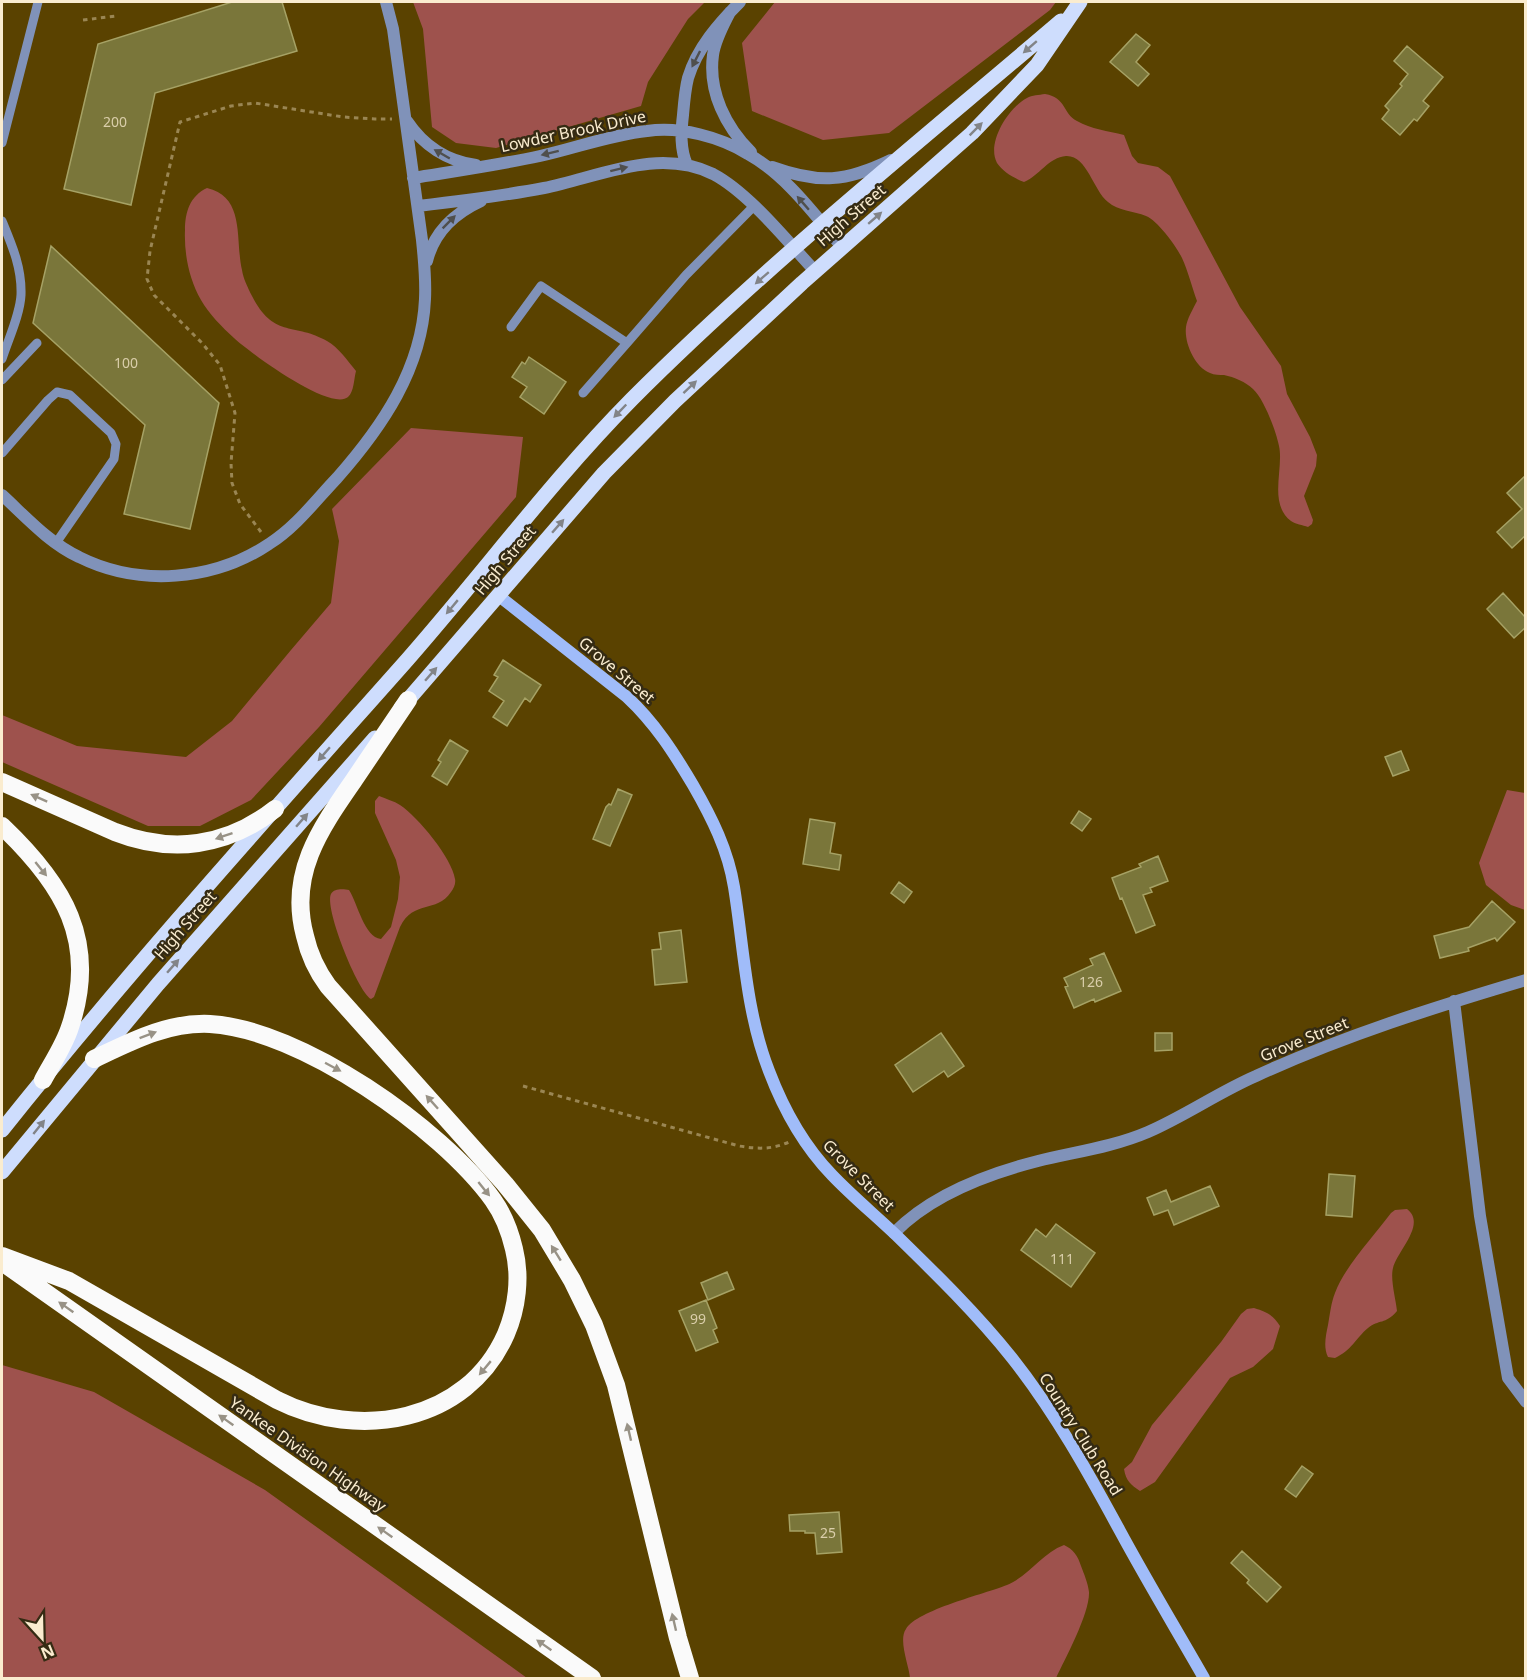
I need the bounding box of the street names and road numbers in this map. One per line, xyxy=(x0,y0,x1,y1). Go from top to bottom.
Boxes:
street label: Lowder Brook Drive xyxy=(498,105,648,157)
street label: High Street xyxy=(812,179,890,251)
street label: High Street xyxy=(469,520,541,599)
street label: Grove Street xyxy=(574,632,660,709)
street label: High Street xyxy=(149,886,221,964)
street label: Grove Street xyxy=(1257,1011,1352,1067)
street label: Grove Street xyxy=(818,1134,900,1216)
street label: Country Club Road xyxy=(1034,1368,1128,1500)
street label: Yankee Division Highway xyxy=(225,1391,392,1517)

